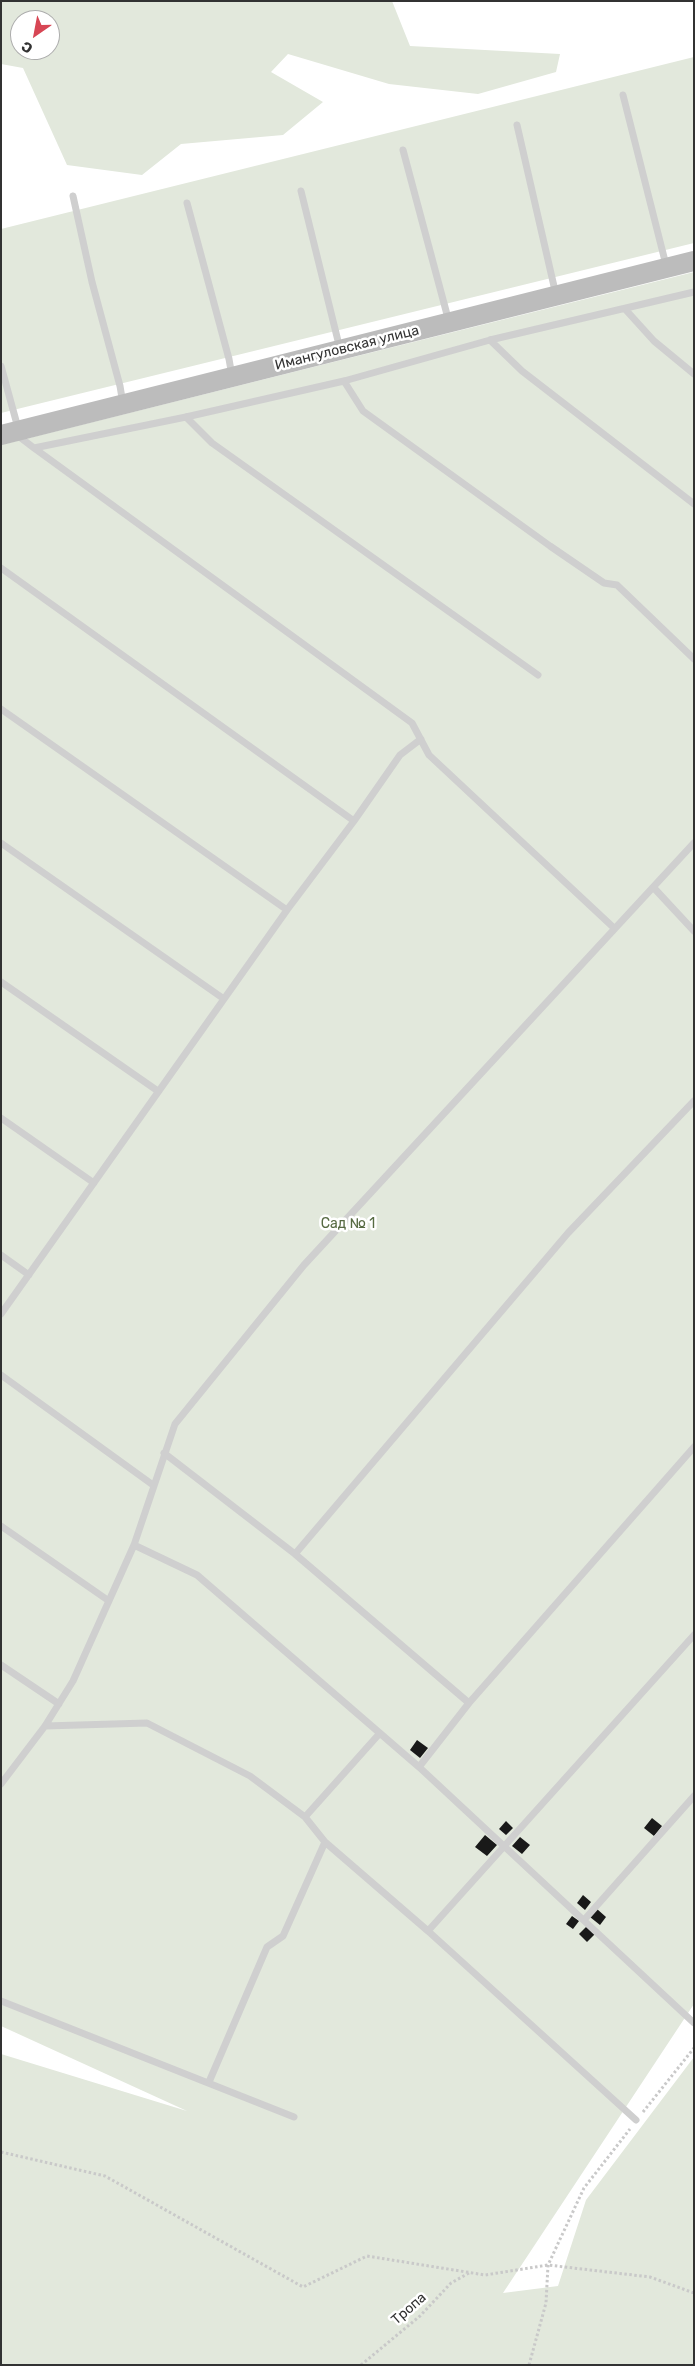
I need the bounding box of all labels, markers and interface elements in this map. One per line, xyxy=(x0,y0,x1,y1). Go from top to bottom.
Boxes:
north arrow xyxy=(10,10,60,60)
text: С xyxy=(18,37,36,57)
street label: Имангуловская улица xyxy=(273,322,421,374)
park label: Сад № 1 xyxy=(321,1216,375,1232)
street label: Тропа xyxy=(388,2289,430,2329)

